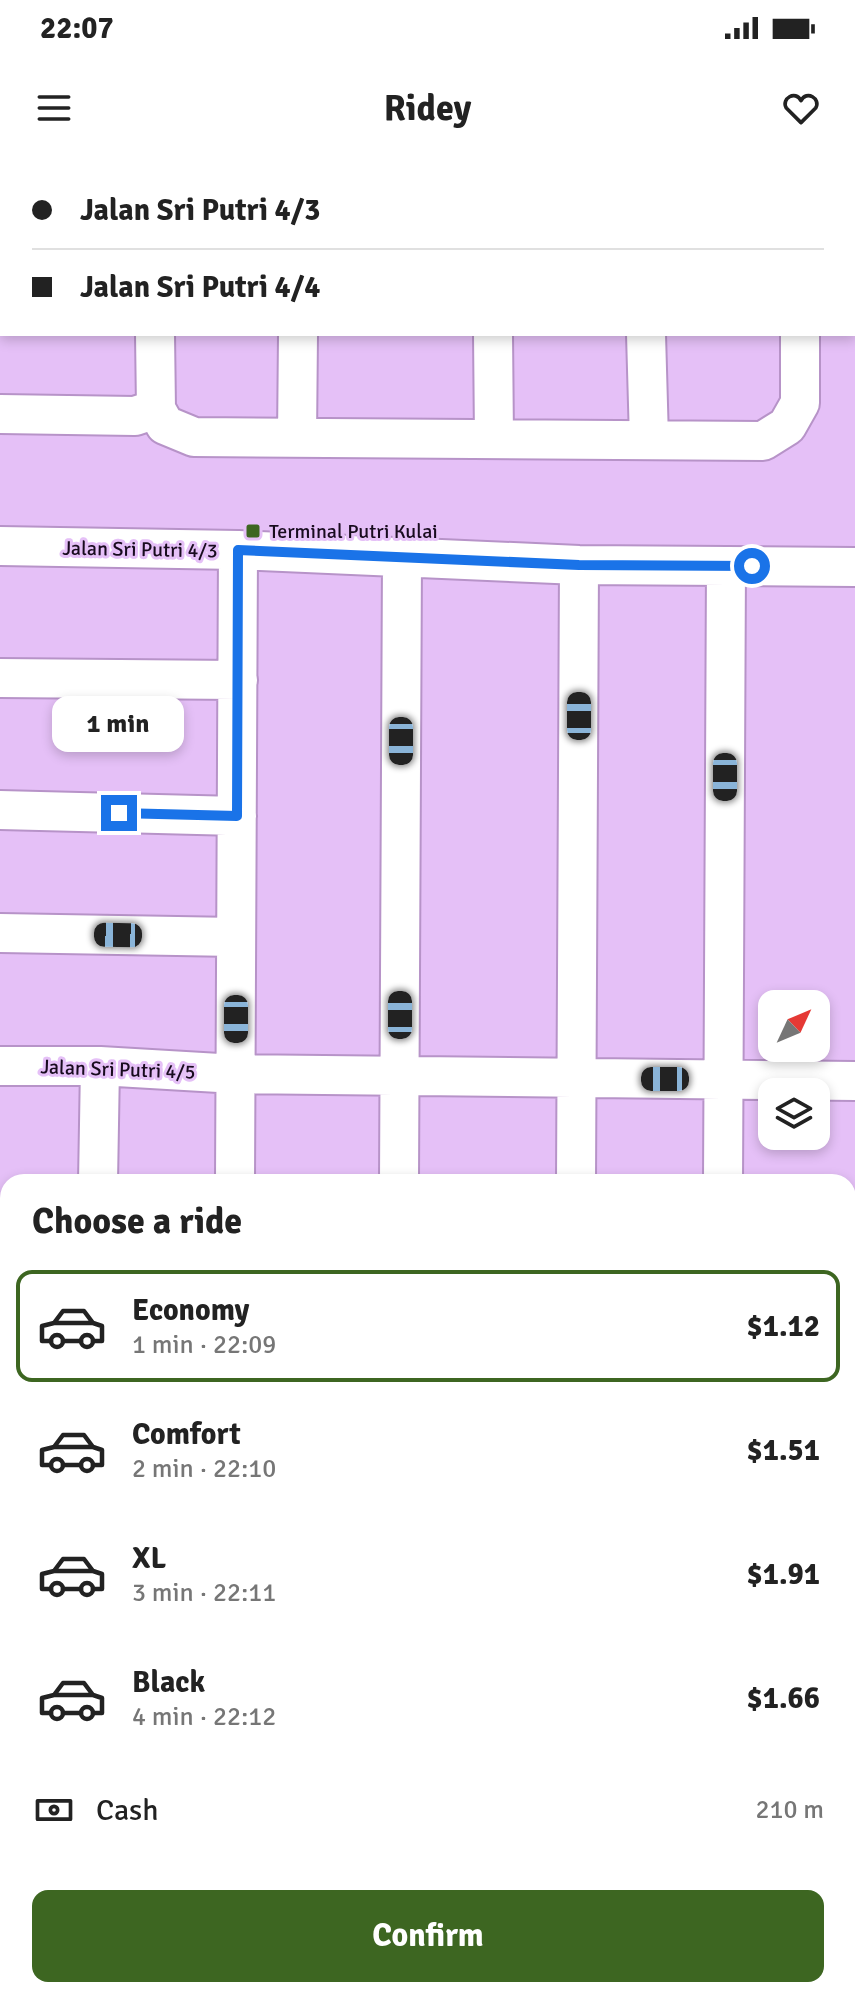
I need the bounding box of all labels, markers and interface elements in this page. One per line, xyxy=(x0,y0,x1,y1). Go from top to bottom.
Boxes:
text: 22:07 xyxy=(40,10,114,47)
icon: menu xyxy=(32,86,76,130)
text: Ridey xyxy=(384,86,471,131)
icon: heart xyxy=(779,86,823,130)
text: Jalan Sri Putri 4/3 xyxy=(80,192,321,229)
text: Jalan Sri Putri 4/4 xyxy=(80,269,321,306)
place label: Terminal Putri Kulai xyxy=(269,519,438,544)
marker: Terminal Putri Kulai xyxy=(244,522,262,540)
street label: Jalan Sri Putri 4/3 xyxy=(62,536,218,563)
route start xyxy=(734,548,770,584)
car xyxy=(567,692,591,740)
callout: 1 min xyxy=(53,697,185,753)
text: 1 min xyxy=(87,708,149,740)
car xyxy=(389,717,413,765)
car xyxy=(713,753,737,801)
route end xyxy=(101,795,137,831)
car xyxy=(94,923,142,947)
north arrow xyxy=(758,990,830,1062)
map controls xyxy=(758,990,830,1150)
car xyxy=(388,991,412,1039)
car xyxy=(224,995,248,1043)
street label: Jalan Sri Putri 4/5 xyxy=(40,1054,196,1085)
car xyxy=(641,1067,689,1091)
button: layers xyxy=(758,1078,830,1150)
text: Choose a ride xyxy=(32,1199,242,1244)
icon: car xyxy=(36,1290,108,1362)
text: Economy xyxy=(132,1292,249,1329)
text: $1.12 xyxy=(747,1308,820,1345)
text: 1 min · 22:09 xyxy=(132,1329,276,1361)
icon: car xyxy=(36,1414,108,1486)
text: Comfort xyxy=(132,1416,241,1453)
text: $1.51 xyxy=(747,1432,820,1469)
text: 2 min · 22:10 xyxy=(132,1453,276,1485)
icon: car xyxy=(36,1538,108,1610)
text: XL xyxy=(132,1540,166,1577)
text: $1.91 xyxy=(747,1556,820,1593)
text: 3 min · 22:11 xyxy=(132,1577,276,1609)
icon: car xyxy=(36,1662,108,1734)
text: Black xyxy=(132,1664,205,1701)
text: $1.66 xyxy=(747,1680,820,1717)
text: 4 min · 22:12 xyxy=(132,1701,276,1733)
icon: cash xyxy=(32,1788,76,1832)
text: Cash xyxy=(96,1792,159,1829)
text: 210 m xyxy=(755,1794,824,1826)
button: Confirm xyxy=(32,1890,824,1982)

